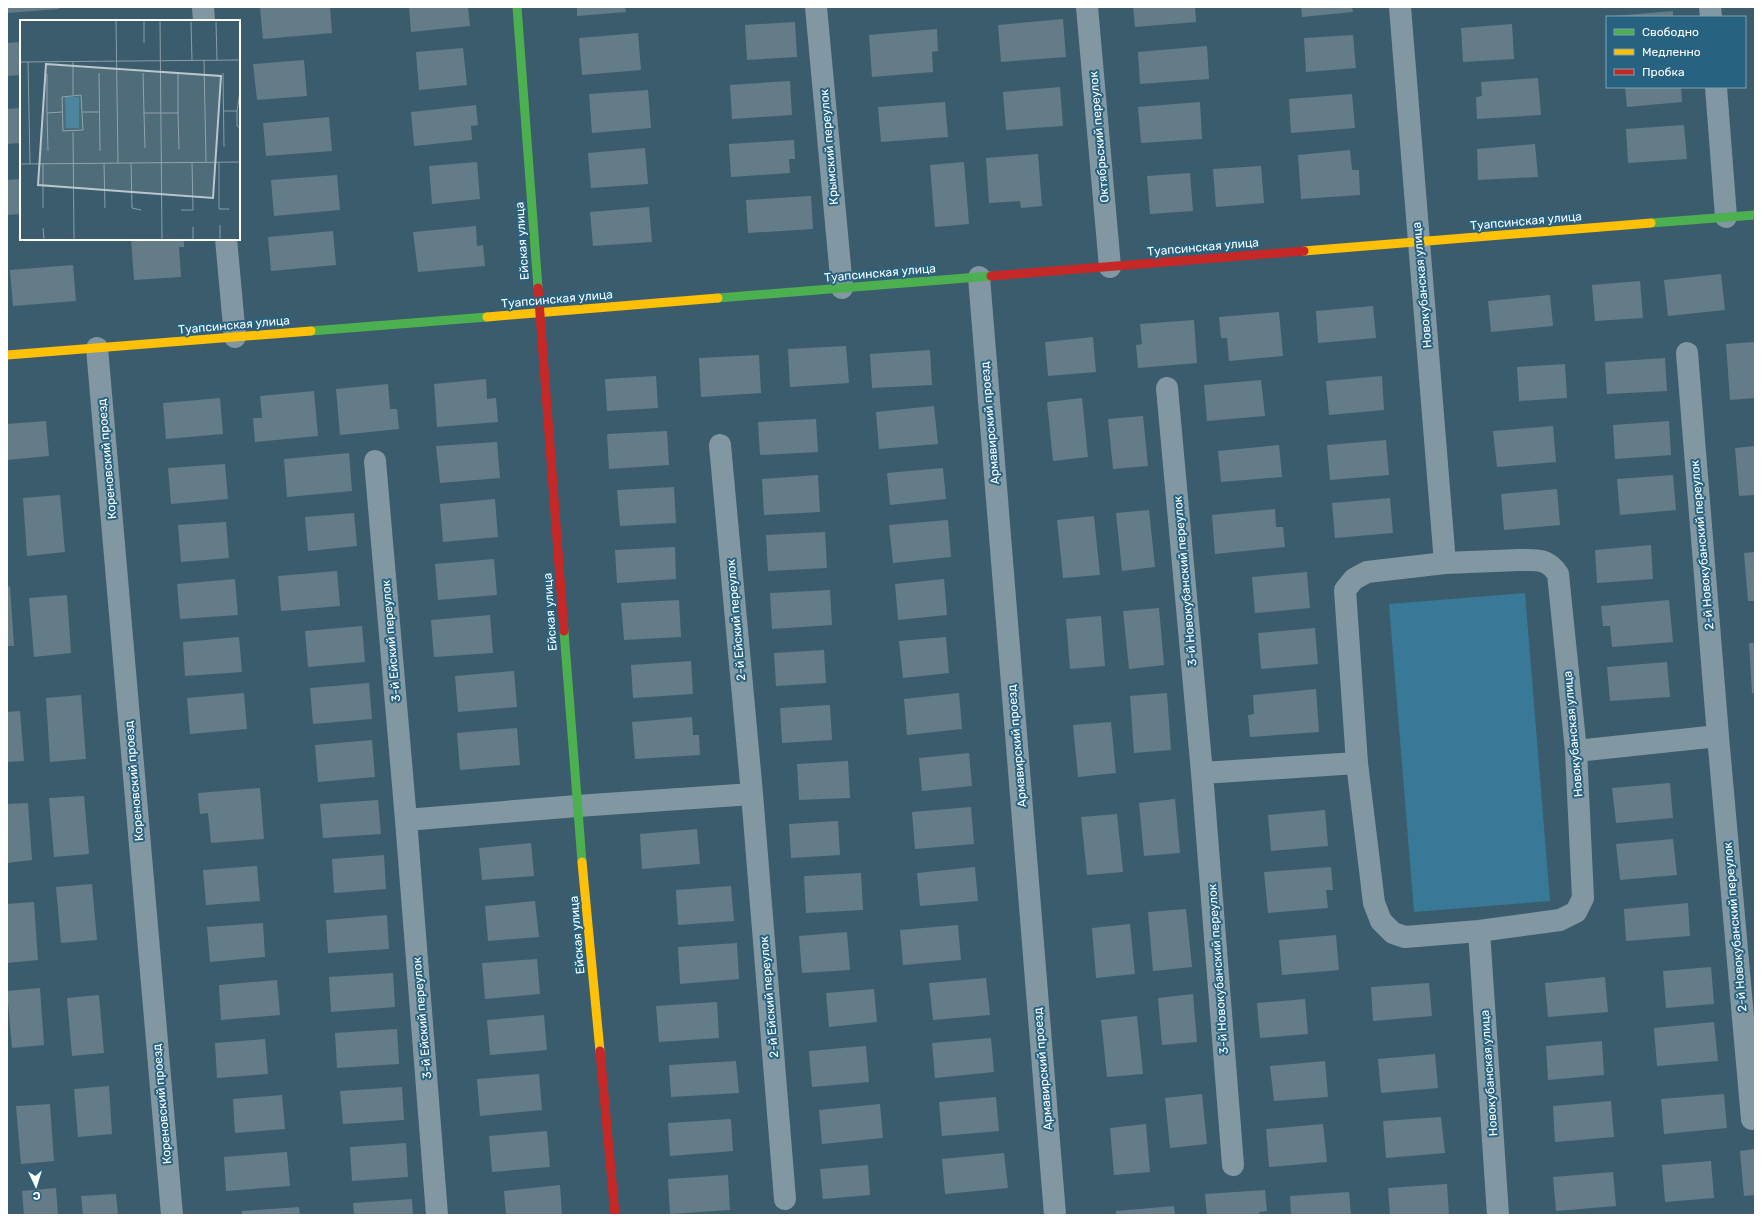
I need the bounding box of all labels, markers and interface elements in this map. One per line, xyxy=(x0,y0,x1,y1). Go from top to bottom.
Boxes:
legend xyxy=(1606,16,1746,88)
inset map xyxy=(20,20,240,240)
text: Свободно xyxy=(1642,25,1699,39)
text: Медленно xyxy=(1642,45,1701,59)
text: Пробка xyxy=(1642,65,1685,79)
street label: Октябрьский переулок xyxy=(1086,70,1112,203)
street label: Крымский переулок xyxy=(817,88,841,205)
street label: Ейская улица xyxy=(512,201,532,281)
street label: Туапсинская улица xyxy=(1470,209,1582,233)
street label: Новокубанская улица xyxy=(1410,221,1434,349)
street label: Туапсинская улица xyxy=(1147,235,1259,259)
street label: Туапсинская улица xyxy=(824,261,936,285)
street label: Туапсинская улица xyxy=(501,287,613,311)
street label: Туапсинская улица xyxy=(178,313,290,337)
street label: Армавирский проезд xyxy=(978,361,1002,485)
street label: Кореновский проезд xyxy=(95,398,119,520)
street label: 2-й Новокубанский переулок xyxy=(1688,459,1716,630)
street label: 3-й Новокубанский переулок xyxy=(1171,495,1199,667)
street label: 2-й Ейский переулок xyxy=(724,558,748,681)
street label: Ейская улица xyxy=(540,572,560,652)
street label: 3-й Ейский переулок xyxy=(379,579,403,703)
street label: Новокубанская улица xyxy=(1561,670,1585,798)
street label: Армавирский проезд xyxy=(1005,684,1029,808)
street label: Кореновский проезд xyxy=(122,720,146,842)
street label: 2-й Новокубанский переулок xyxy=(1721,841,1749,1012)
street label: 3-й Новокубанский переулок xyxy=(1205,883,1231,1055)
street label: Ейская улица xyxy=(567,895,587,975)
street label: 2-й Ейский переулок xyxy=(757,935,781,1058)
street label: 3-й Ейский переулок xyxy=(410,956,434,1080)
street label: Армавирский проезд xyxy=(1031,1007,1055,1131)
street label: Новокубанская улица xyxy=(1478,1009,1500,1137)
street label: Кореновский проезд xyxy=(150,1043,174,1165)
north arrow xyxy=(16,1166,56,1206)
text: С xyxy=(32,1189,41,1202)

